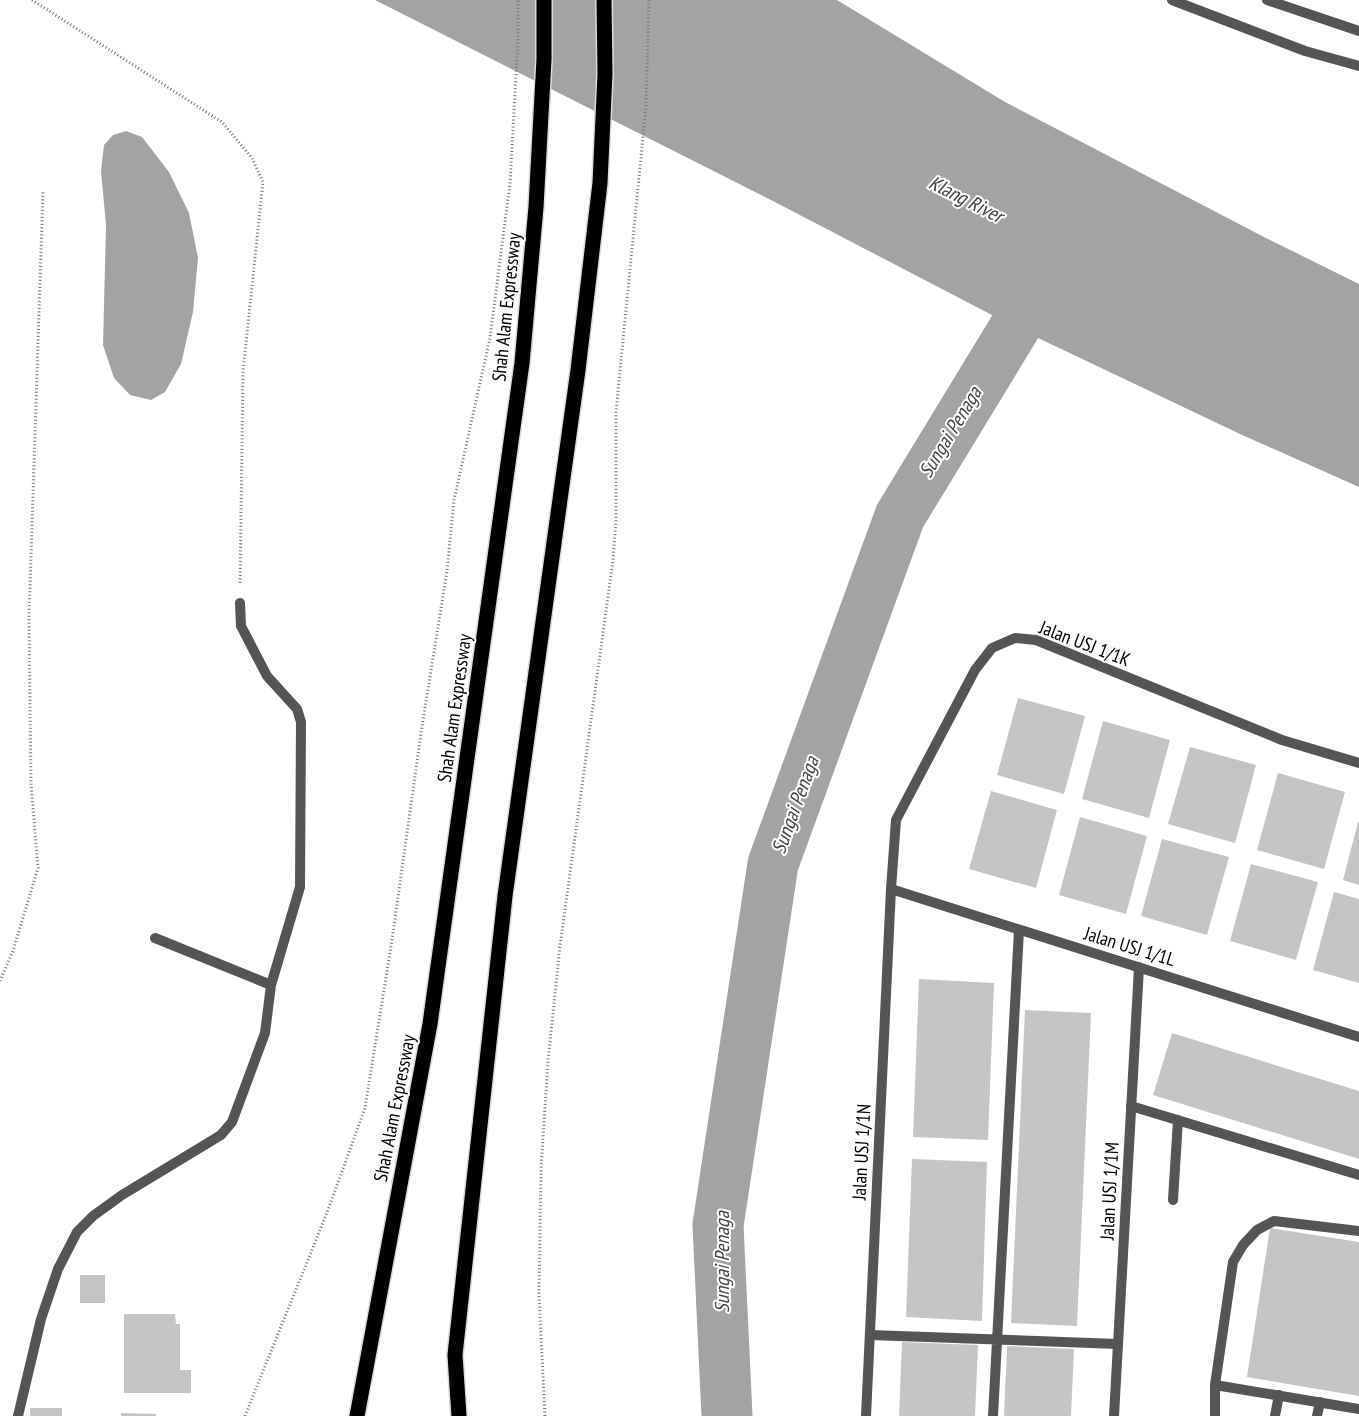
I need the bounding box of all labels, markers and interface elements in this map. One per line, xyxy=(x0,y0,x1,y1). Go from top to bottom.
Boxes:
water label: Klang River xyxy=(925,169,1010,230)
street label: Shah Alam Expressway xyxy=(486,231,526,383)
water label: Sungai Penaga xyxy=(913,381,988,482)
street label: Jalan USJ 1/1K xyxy=(1035,614,1134,671)
street label: Shah Alam Expressway xyxy=(432,631,476,784)
water label: Sungai Penaga xyxy=(765,752,825,857)
street label: Jalan USJ 1/1L xyxy=(1081,921,1178,971)
street label: Shah Alam Expressway xyxy=(368,1032,420,1184)
street label: Jalan USJ 1/1N xyxy=(846,1103,875,1202)
street label: Jalan USJ 1/1M xyxy=(1094,1141,1124,1242)
water label: Sungai Penaga xyxy=(709,1210,735,1313)

